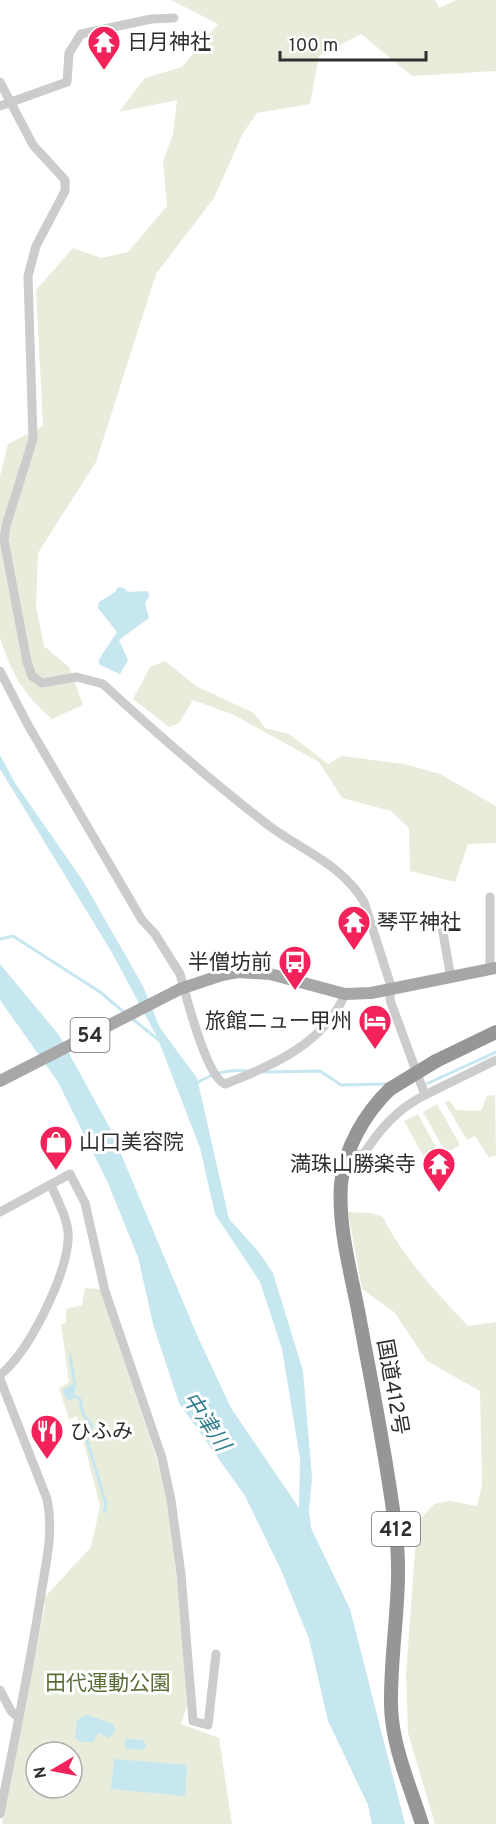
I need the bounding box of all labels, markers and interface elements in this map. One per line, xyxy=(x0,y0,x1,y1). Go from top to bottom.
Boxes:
temple icon: 日月神社 xyxy=(86,24,122,71)
scale bar xyxy=(280,24,426,62)
place label: 日月神社 xyxy=(127,30,211,57)
text: 100 m xyxy=(289,35,338,58)
temple icon: 琴平神社 xyxy=(336,904,372,951)
place label: 琴平神社 xyxy=(377,910,461,937)
bus stop icon: 半僧坊前 xyxy=(277,944,313,991)
place label: 半僧坊前 xyxy=(188,950,272,977)
hotel icon: 旅館ニュー甲州 xyxy=(357,1003,393,1050)
place label: 旅館ニュー甲州 xyxy=(205,1009,352,1036)
road number: 54 xyxy=(70,1018,110,1052)
shop icon: 山口美容院 xyxy=(38,1124,74,1171)
place label: 山口美容院 xyxy=(79,1130,184,1157)
temple icon: 満珠山勝楽寺 xyxy=(421,1146,457,1193)
place label: 満珠山勝楽寺 xyxy=(290,1152,416,1179)
street label: 国道412号 xyxy=(370,1337,413,1437)
water label: 中津川 xyxy=(175,1387,236,1459)
restaurant icon: ひふみ xyxy=(29,1413,65,1460)
place label: ひふみ xyxy=(70,1419,133,1446)
road number: 412 xyxy=(372,1512,420,1546)
park label: 田代運動公園 xyxy=(45,1671,171,1698)
north arrow xyxy=(24,1740,84,1800)
text: N xyxy=(30,1765,52,1780)

